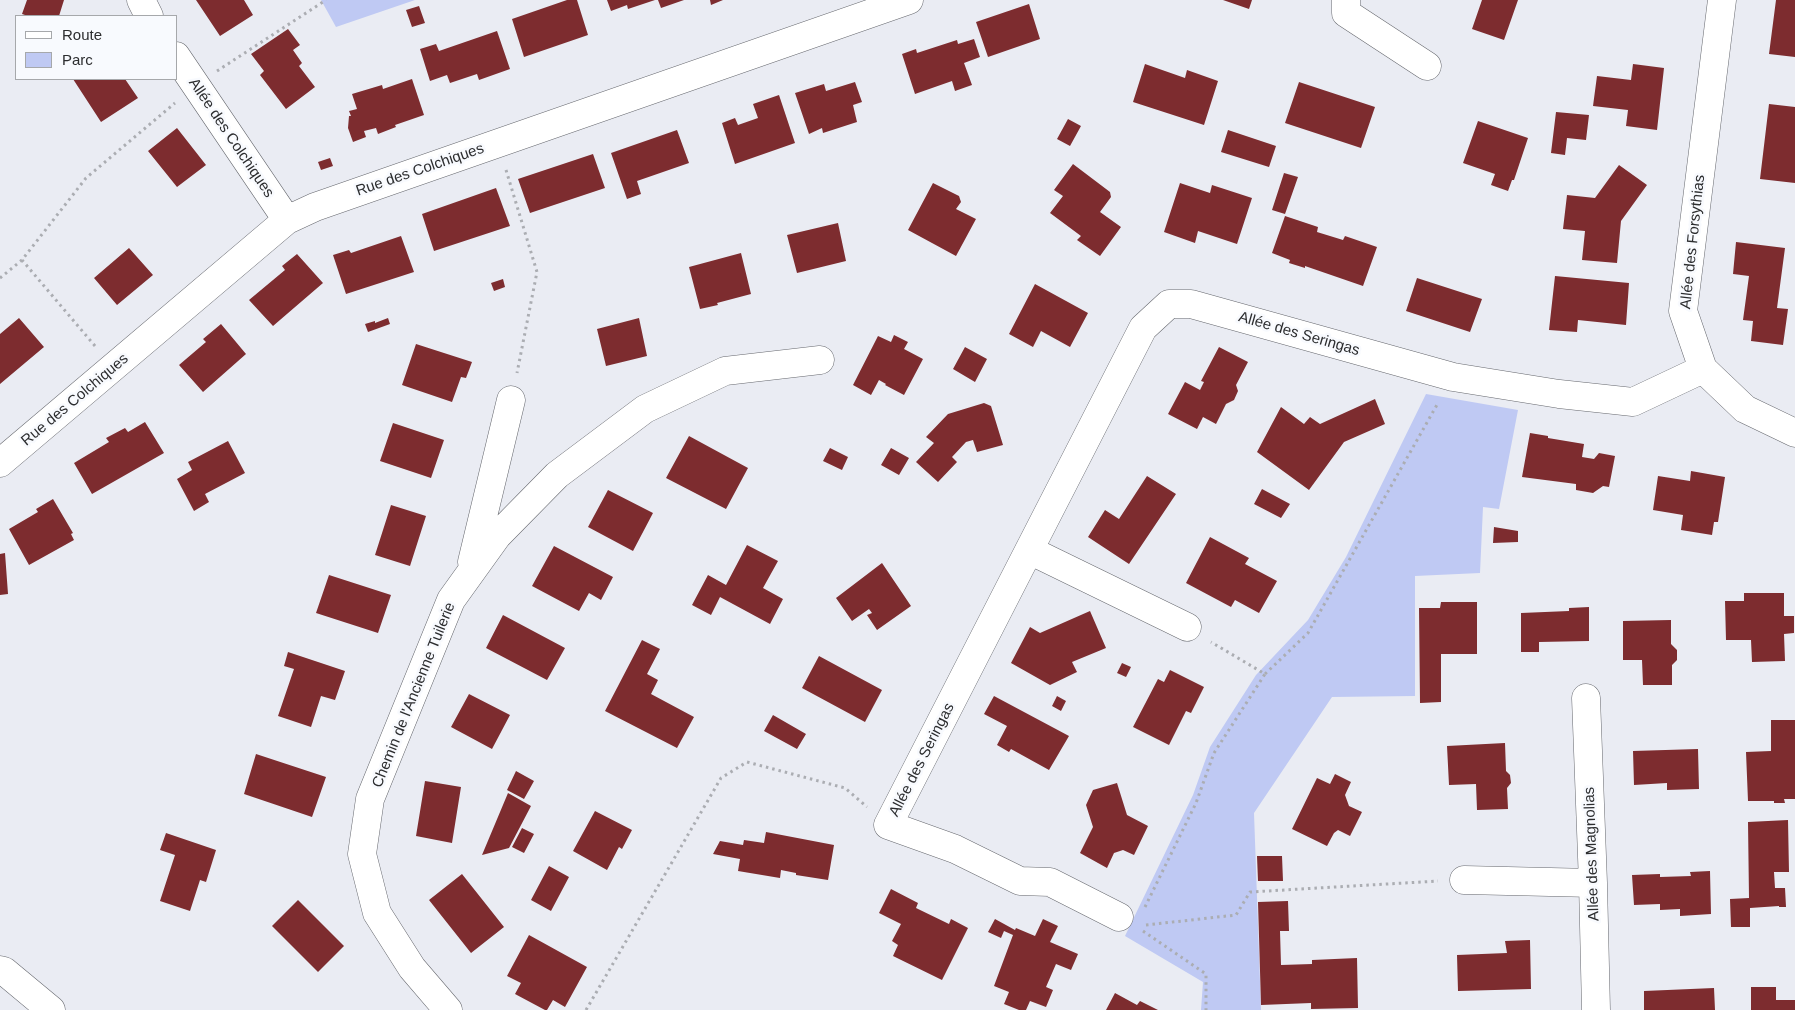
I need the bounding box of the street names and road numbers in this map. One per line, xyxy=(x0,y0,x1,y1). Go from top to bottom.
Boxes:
street label: Allée des Colchiques xyxy=(184,75,278,201)
street label: Rue des Colchiques xyxy=(354,140,486,200)
street label: Allée des Forsythias xyxy=(1677,174,1709,310)
street label: Allée des Seringas xyxy=(1236,308,1362,360)
street label: Rue des Colchiques xyxy=(18,350,132,450)
street label: Chemin de l'Ancienne Tuilerie xyxy=(369,600,459,790)
street label: Allée des Seringas xyxy=(886,700,958,820)
street label: Allée des Magnolias xyxy=(1581,787,1603,921)

